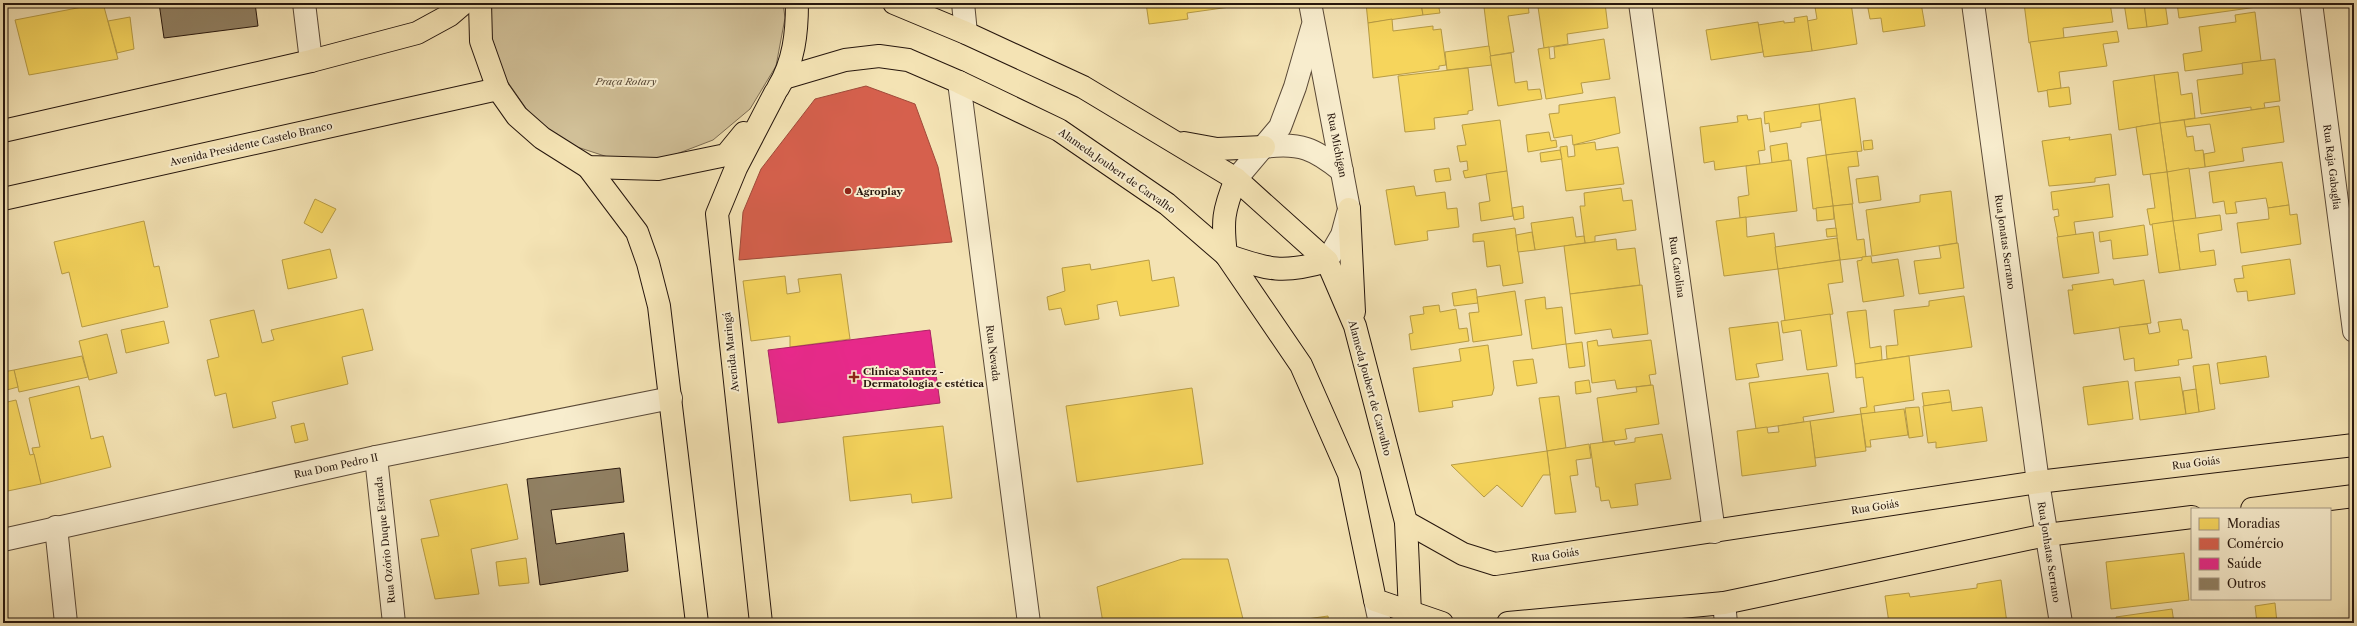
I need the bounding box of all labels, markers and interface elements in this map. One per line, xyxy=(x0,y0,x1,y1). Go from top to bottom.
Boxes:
park label: Praça Rotary xyxy=(595,75,656,88)
street label: Rua Michigan xyxy=(1324,111,1350,179)
street label: Avenida Presidente Castelo Branco xyxy=(168,119,334,169)
street label: Rua Raja Gabaglia xyxy=(2320,124,2344,211)
street label: Alameda Joubert de Carvalho xyxy=(1055,125,1178,216)
place label: Agroplay xyxy=(855,185,903,198)
marker: Agroplay xyxy=(843,186,853,196)
street label: Rua Jonatas Serrano xyxy=(1992,194,2018,290)
street label: Rua Carolina xyxy=(1666,235,1688,299)
street label: Avenida Maringá xyxy=(720,311,742,393)
street label: Alameda Joubert de Carvalho xyxy=(1345,318,1394,457)
street label: Rua Nevada xyxy=(983,324,1003,383)
place label: Clínica Santez - Dermatologia e estética xyxy=(863,365,984,390)
marker: Clínica Santez - Dermatologia e estética xyxy=(848,371,860,383)
street label: Rua Dom Pedro II xyxy=(293,451,380,481)
street label: Rua Goiás xyxy=(2171,454,2221,472)
street label: Rua Ozório Duque Estrada xyxy=(372,475,398,604)
street label: Rua Goiás xyxy=(1850,497,1900,517)
street label: Rua Jonhatas Serrano xyxy=(2035,501,2063,603)
legend xyxy=(2191,508,2331,600)
text: Moradias xyxy=(2227,516,2280,531)
text: Comércio xyxy=(2227,536,2284,551)
street label: Rua Goiás xyxy=(1530,545,1580,565)
text: Saúde xyxy=(2227,556,2262,571)
text: Outros xyxy=(2227,576,2266,591)

